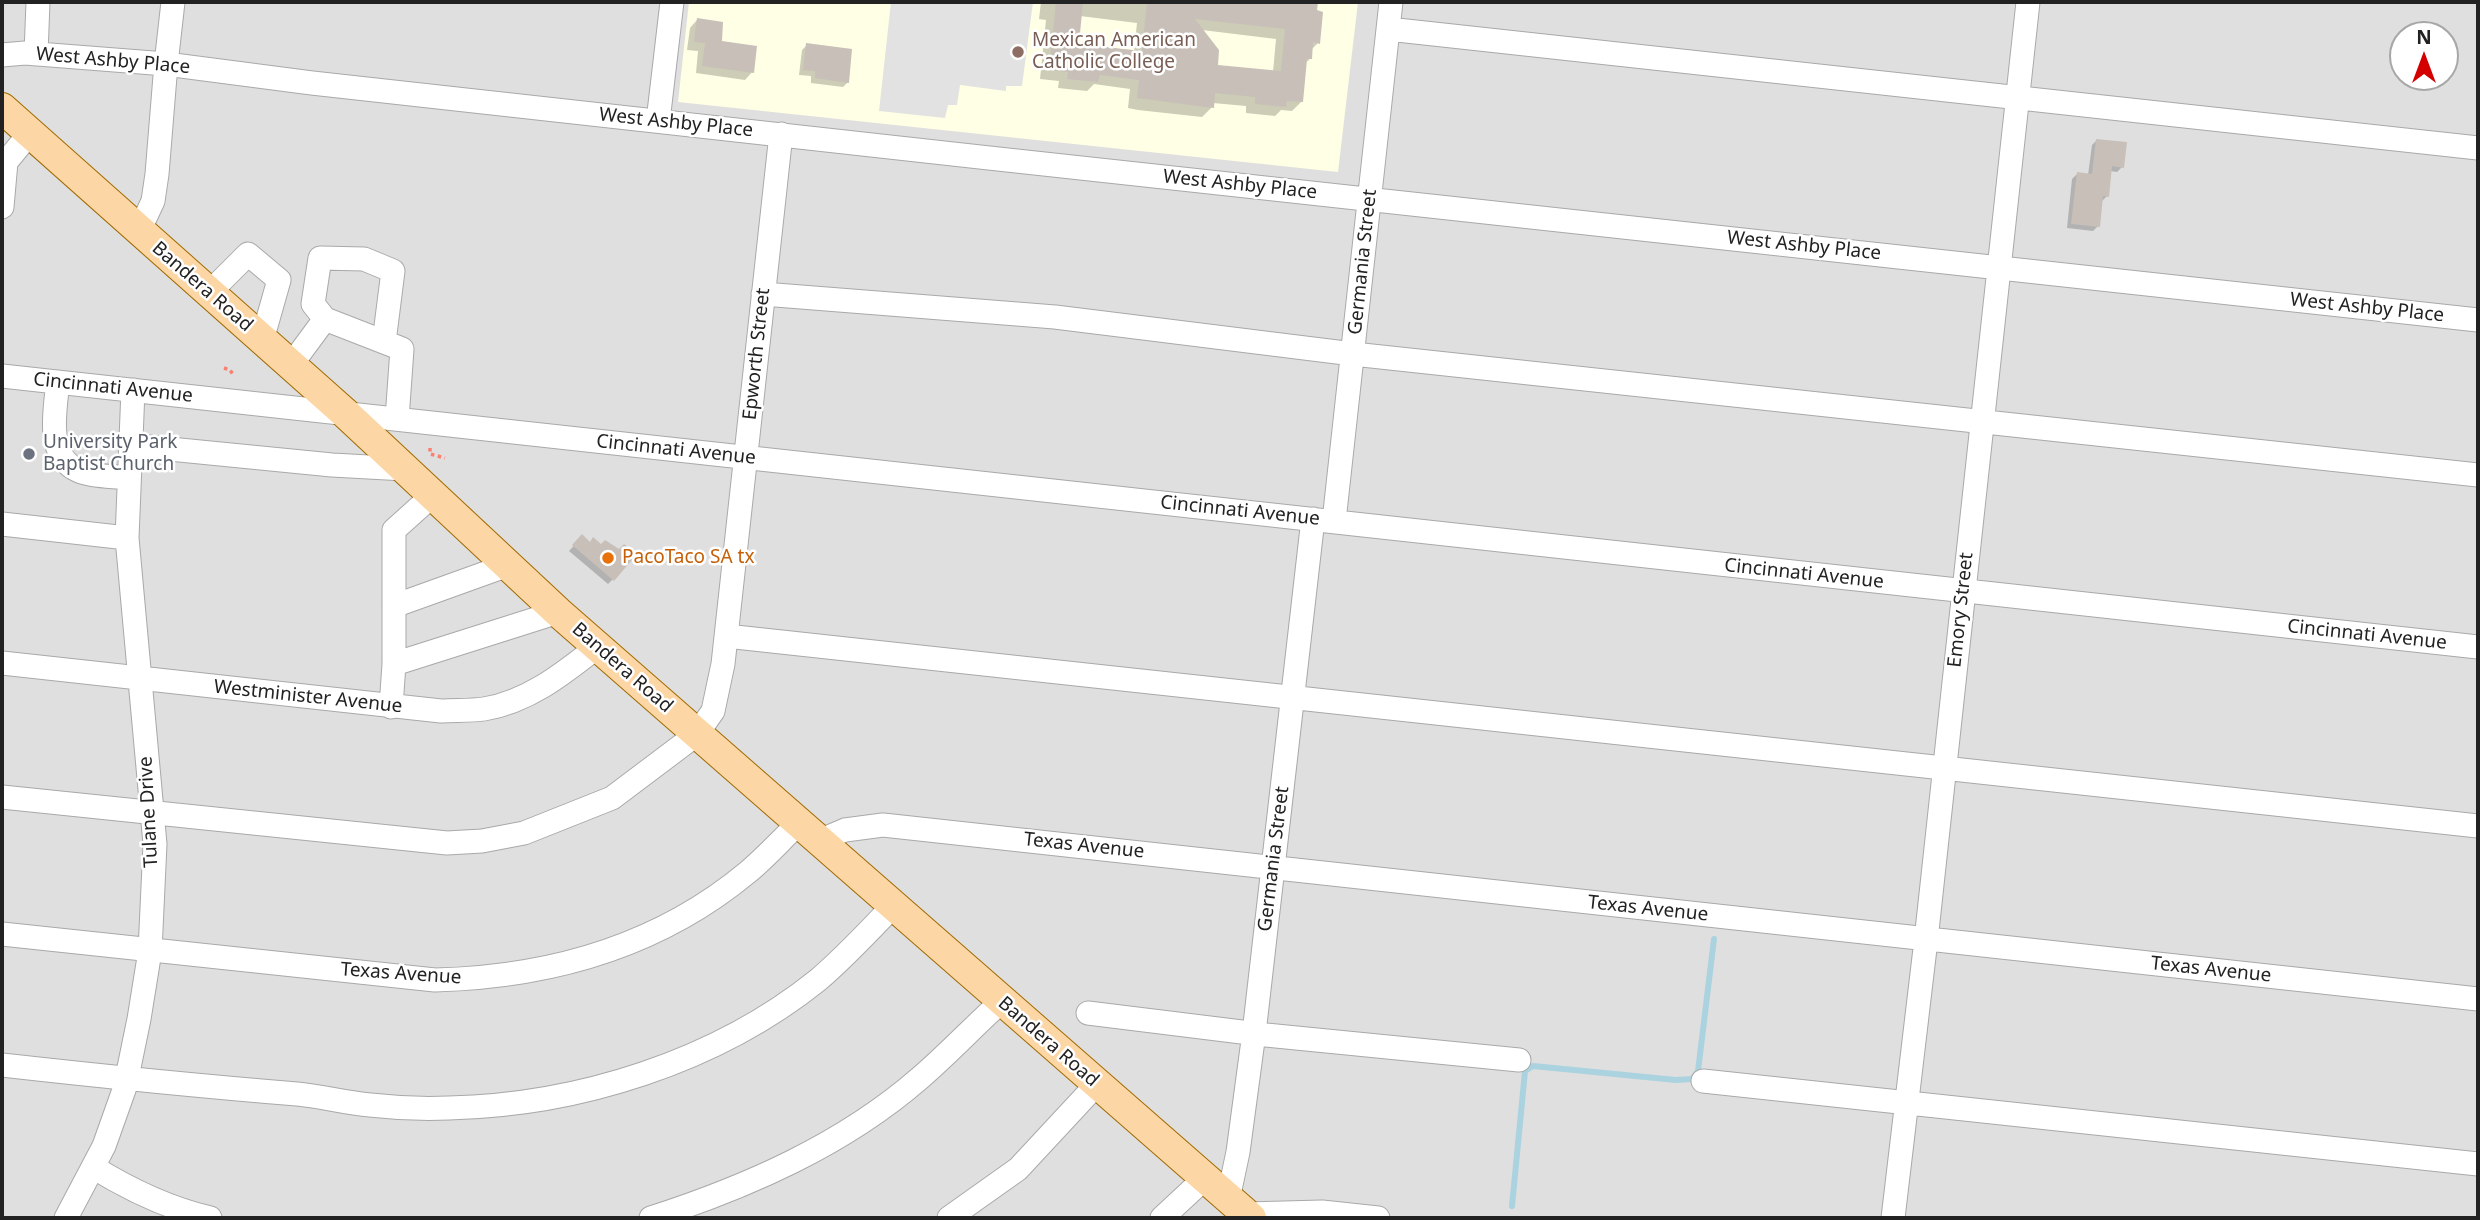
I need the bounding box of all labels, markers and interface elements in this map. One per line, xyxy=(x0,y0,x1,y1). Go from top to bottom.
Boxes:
north arrow xyxy=(2389,21,2459,91)
text: N xyxy=(2416,24,2432,50)
place label: Mexican American Catholic College xyxy=(1032,30,1196,74)
street label: West Ashby Place xyxy=(35,43,191,79)
marker: Mexican American Catholic College xyxy=(1010,44,1026,60)
street label: West Ashby Place xyxy=(598,104,754,142)
street label: West Ashby Place xyxy=(1162,166,1318,204)
street label: Germania Street xyxy=(1344,188,1382,336)
street label: West Ashby Place xyxy=(1726,227,1882,265)
street label: Bandera Road xyxy=(147,237,257,337)
street label: Epworth Street xyxy=(739,287,775,421)
street label: West Ashby Place xyxy=(2289,289,2445,327)
street label: Cincinnati Avenue xyxy=(32,368,194,408)
street label: Cincinnati Avenue xyxy=(595,430,757,470)
place label: University Park Baptist Church xyxy=(43,432,177,476)
marker: University Park Baptist Church xyxy=(21,446,37,462)
street label: Cincinnati Avenue xyxy=(1159,491,1321,531)
place label: PacoTaco SA tx xyxy=(622,547,754,569)
marker: PacoTaco SA tx xyxy=(600,550,616,566)
street label: Emory Street xyxy=(1944,551,1978,669)
street label: Cincinnati Avenue xyxy=(1723,554,1885,594)
street label: Cincinnati Avenue xyxy=(2286,615,2448,655)
street label: Bandera Road xyxy=(567,618,677,718)
street label: Westminister Avenue xyxy=(213,676,403,718)
street label: Tulane Drive xyxy=(135,756,163,868)
street label: Germania Street xyxy=(1254,785,1294,933)
street label: Texas Avenue xyxy=(1023,828,1145,864)
street label: Texas Avenue xyxy=(1587,891,1709,927)
street label: Texas Avenue xyxy=(2150,952,2272,988)
street label: Texas Avenue xyxy=(340,958,462,990)
street label: Bandera Road xyxy=(993,992,1103,1092)

